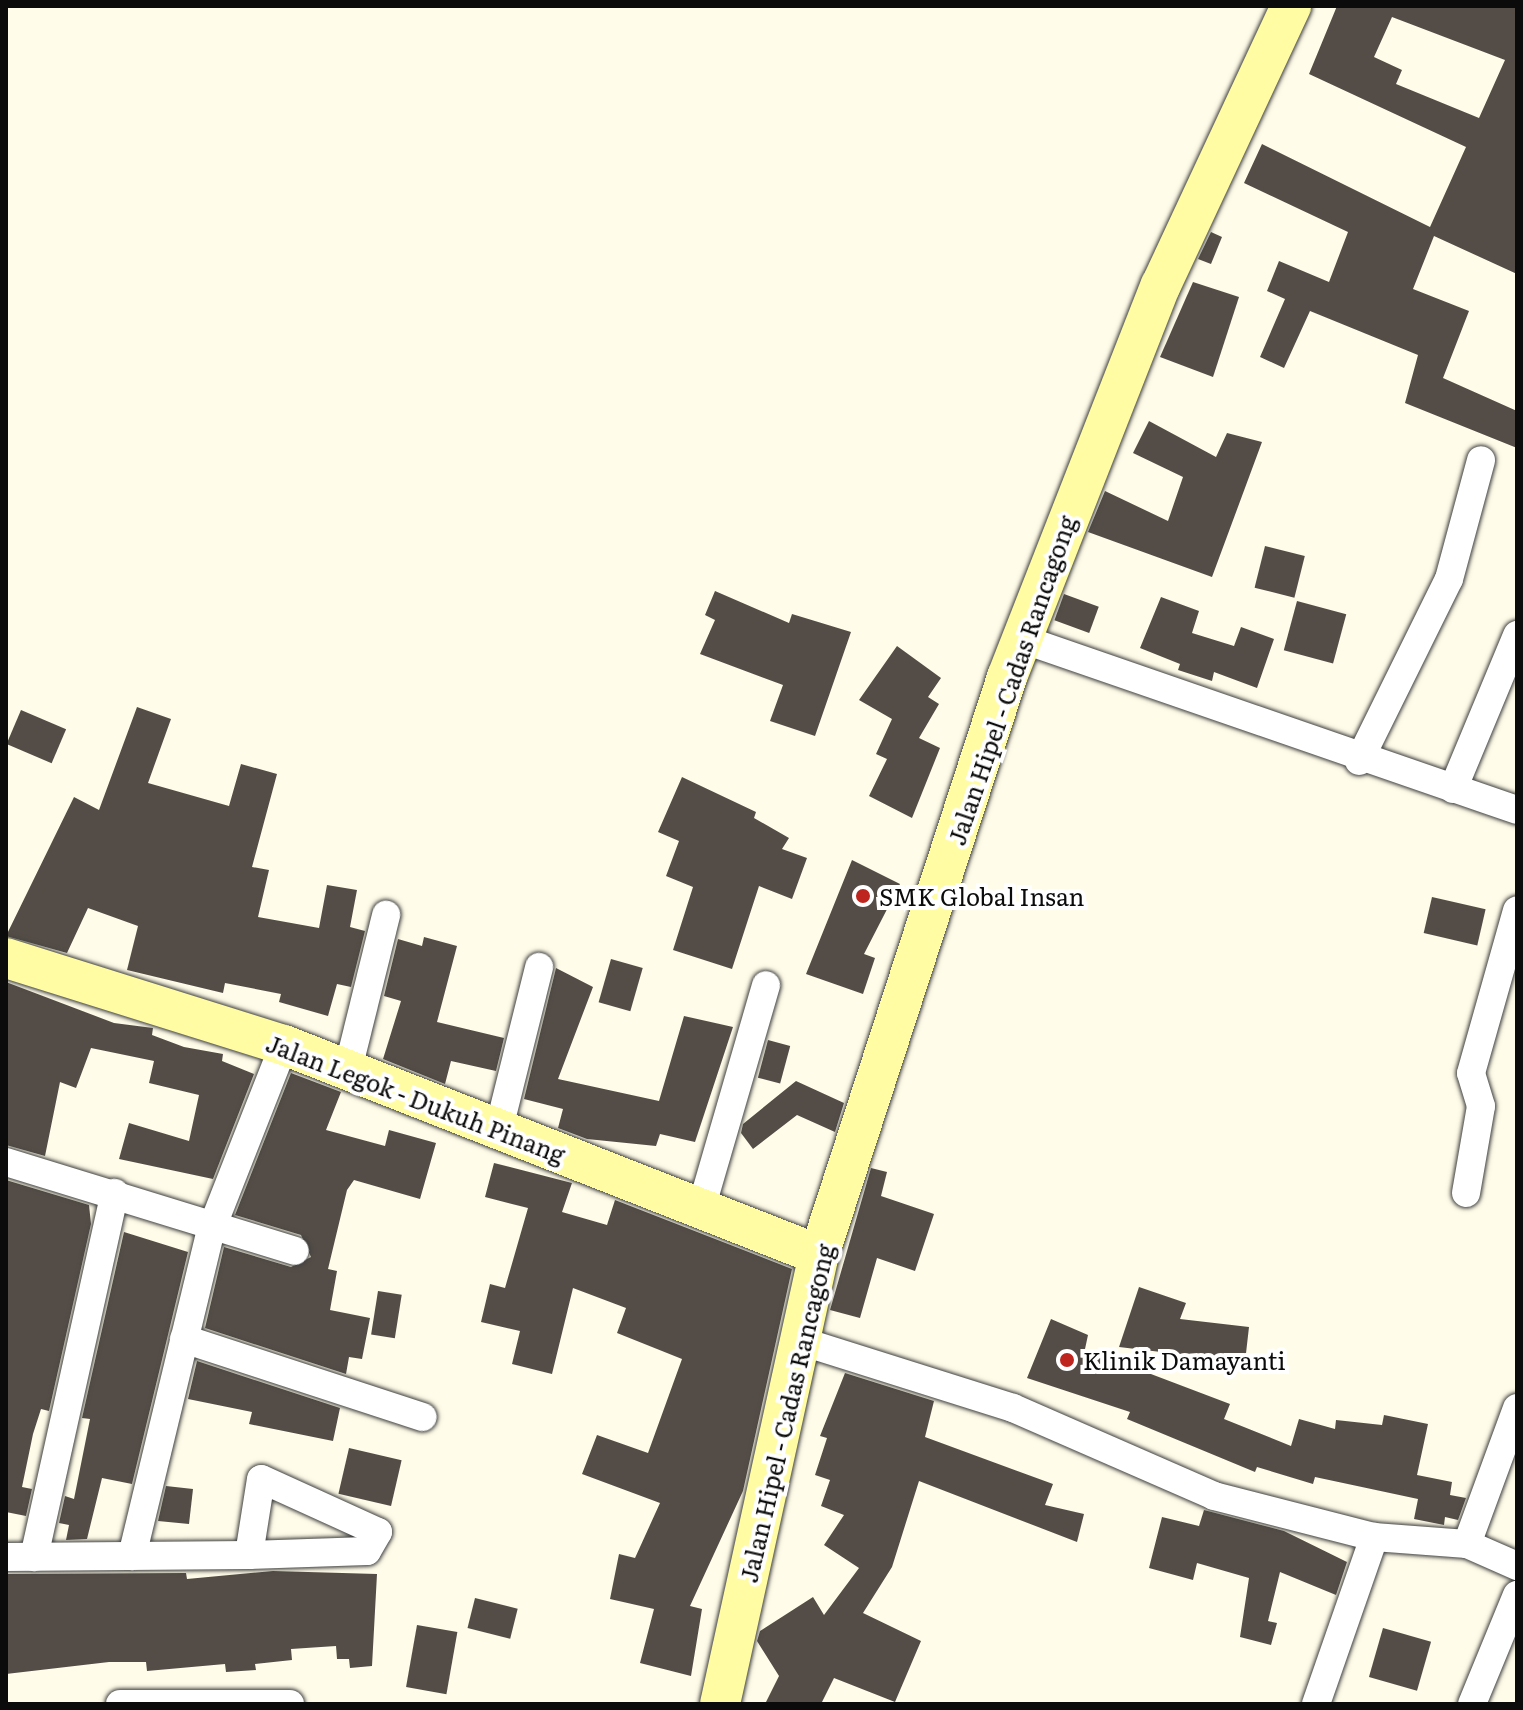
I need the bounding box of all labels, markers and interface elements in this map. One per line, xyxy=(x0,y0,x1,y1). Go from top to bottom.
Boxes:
street label: Jalan Hipel - Cadas Rancagong xyxy=(941,511,1081,849)
place label: SMK Global Insan xyxy=(879,882,1084,910)
marker: SMK Global Insan xyxy=(854,887,872,905)
street label: Jalan Legok - Dukuh Pinang xyxy=(262,1028,570,1168)
street label: Jalan Hipel - Cadas Rancagong xyxy=(733,1241,839,1585)
place label: Klinik Damayanti xyxy=(1083,1346,1285,1374)
marker: Klinik Damayanti xyxy=(1058,1351,1076,1369)

